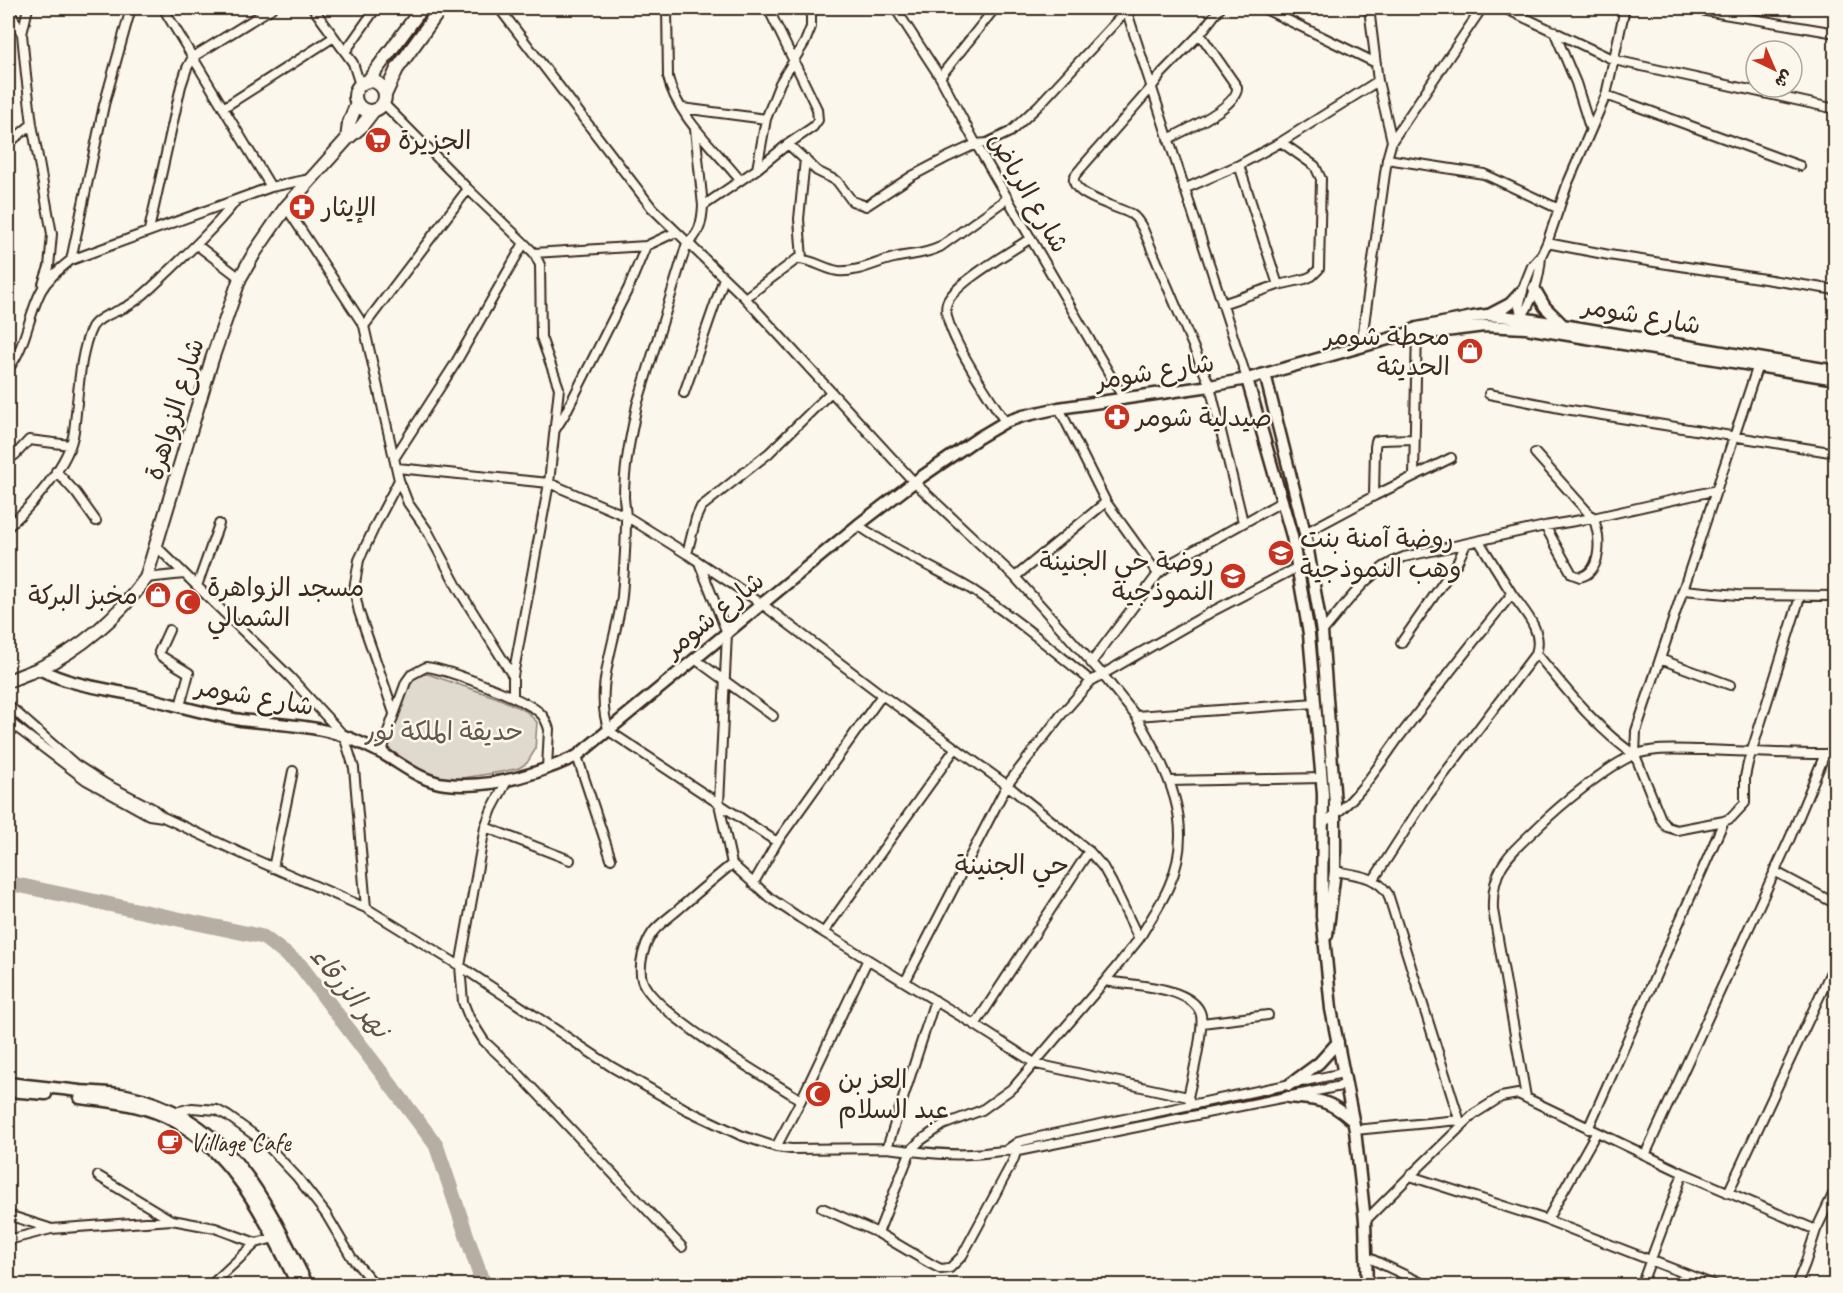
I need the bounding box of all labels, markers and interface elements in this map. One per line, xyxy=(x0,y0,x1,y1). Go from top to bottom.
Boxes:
north arrow xyxy=(1744,39,1804,99)
text: ش xyxy=(1770,66,1797,92)
place label: الجزيرة xyxy=(398,124,471,157)
supermarket icon: الجزيرة xyxy=(363,125,393,155)
street label: شارع الرياض xyxy=(980,126,1076,259)
place label: الإيثار xyxy=(320,191,376,224)
pharmacy icon: الإيثار xyxy=(287,192,317,222)
street label: شارع شومر xyxy=(1578,289,1703,343)
place label: محطة شومر الحديثة xyxy=(1322,320,1450,383)
street label: شارع الزواهرة xyxy=(137,334,213,484)
shop icon: محطة شومر الحديثة xyxy=(1455,336,1485,366)
street label: شارع شومر xyxy=(1092,346,1217,398)
place label: صيدلية شومر xyxy=(1134,401,1272,434)
pharmacy icon: صيدلية شومر xyxy=(1102,402,1132,432)
place label: روضة آمنة بنت وهب النموذجية xyxy=(1300,522,1461,585)
school or university icon: روضة آمنة بنت وهب النموذجية xyxy=(1266,538,1296,568)
place label: روضة حي الجنينة النموذجية xyxy=(1040,545,1214,608)
school or university icon: روضة حي الجنينة النموذجية xyxy=(1218,561,1248,591)
street label: شارع شومر xyxy=(656,564,772,667)
place label: مسجد الزواهرة الشمالي xyxy=(207,571,364,640)
place label: مخبز البركة xyxy=(28,579,138,612)
shop icon: مخبز البركة xyxy=(143,580,173,610)
mosque icon: مسجد الزواهرة الشمالي xyxy=(173,587,203,617)
street label: شارع شومر xyxy=(191,670,316,724)
park label: حديقة الملكة نور xyxy=(364,715,523,748)
district label: حي الجنينة xyxy=(955,848,1069,888)
water label: نهر الزرقاء xyxy=(303,939,399,1047)
place label: العز بن عبد السلام xyxy=(838,1063,949,1129)
mosque icon: العز بن عبد السلام xyxy=(803,1079,833,1109)
place label: Village Cafe xyxy=(190,1126,292,1159)
cafe icon: Village Cafe xyxy=(155,1127,185,1157)

